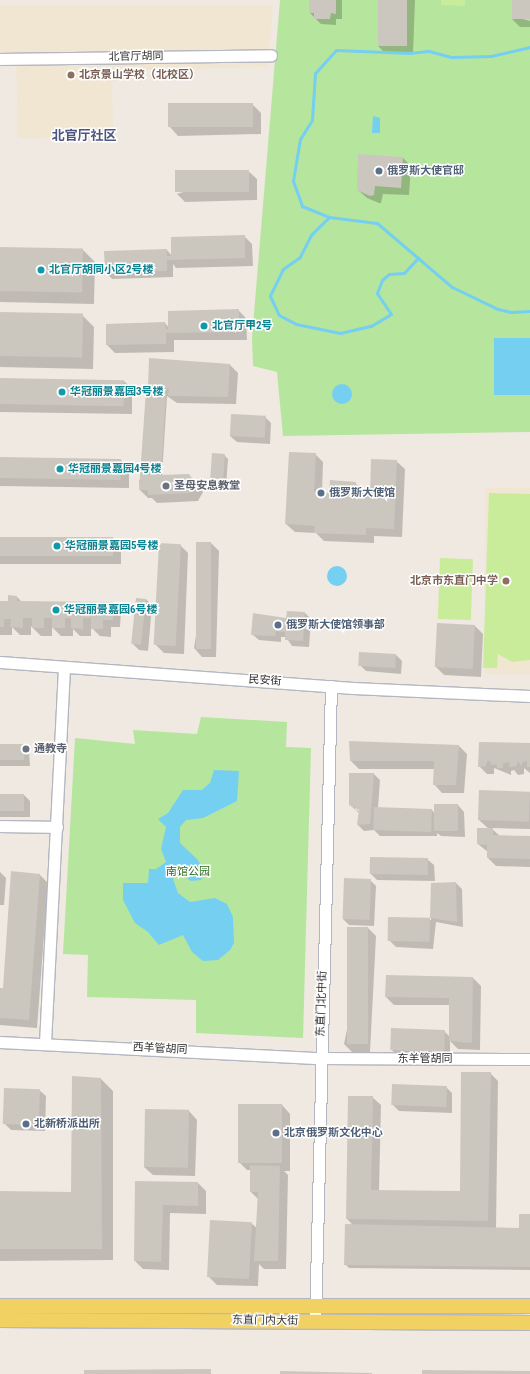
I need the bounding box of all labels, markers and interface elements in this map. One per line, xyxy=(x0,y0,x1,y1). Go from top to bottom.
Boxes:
street label: 北官厅胡同 xyxy=(108,50,164,64)
place label: 北京景山学校（北校区） xyxy=(79,68,200,82)
marker: 北京景山学校（北校区） xyxy=(66,70,76,80)
district label: 北官厅社区 xyxy=(52,128,116,144)
place label: 俄罗斯大使官邸 xyxy=(387,164,464,178)
marker: 俄罗斯大使官邸 xyxy=(374,166,384,176)
place label: 北官厅胡同小区2号楼 xyxy=(49,263,154,277)
marker: 北官厅胡同小区2号楼 xyxy=(36,265,46,275)
place label: 北官厅甲2号 xyxy=(212,319,273,333)
marker: 北官厅甲2号 xyxy=(199,321,209,331)
place label: 华冠丽景嘉园3号楼 xyxy=(70,385,164,399)
marker: 华冠丽景嘉园3号楼 xyxy=(57,387,67,397)
place label: 华冠丽景嘉园4号楼 xyxy=(68,462,162,476)
marker: 华冠丽景嘉园4号楼 xyxy=(55,464,65,474)
place label: 圣母安息教堂 xyxy=(174,479,240,493)
marker: 圣母安息教堂 xyxy=(161,481,171,491)
place label: 俄罗斯大使馆 xyxy=(329,486,395,500)
marker: 俄罗斯大使馆 xyxy=(316,488,326,498)
place label: 华冠丽景嘉园5号楼 xyxy=(65,539,159,553)
marker: 华冠丽景嘉园5号楼 xyxy=(52,541,62,551)
place label: 北京市东直门中学 xyxy=(410,574,498,588)
marker: 北京市东直门中学 xyxy=(501,576,511,586)
place label: 华冠丽景嘉园6号楼 xyxy=(64,603,158,617)
marker: 华冠丽景嘉园6号楼 xyxy=(51,605,61,615)
place label: 俄罗斯大使馆领事部 xyxy=(286,618,385,632)
marker: 俄罗斯大使馆领事部 xyxy=(273,620,283,630)
street label: 民安街 xyxy=(248,673,282,689)
place label: 通教寺 xyxy=(34,742,67,756)
marker: 通教寺 xyxy=(21,744,31,754)
park label: 南馆公园 xyxy=(166,865,210,879)
street label: 东直门北中街 xyxy=(314,971,330,1037)
street label: 西羊管胡同 xyxy=(132,1041,188,1057)
street label: 东羊管胡同 xyxy=(398,1052,452,1066)
place label: 北新桥派出所 xyxy=(34,1117,100,1131)
marker: 北新桥派出所 xyxy=(21,1119,31,1129)
place label: 北京俄罗斯文化中心 xyxy=(284,1126,383,1140)
marker: 北京俄罗斯文化中心 xyxy=(271,1128,281,1138)
street label: 东直门内大街 xyxy=(232,1314,298,1328)

